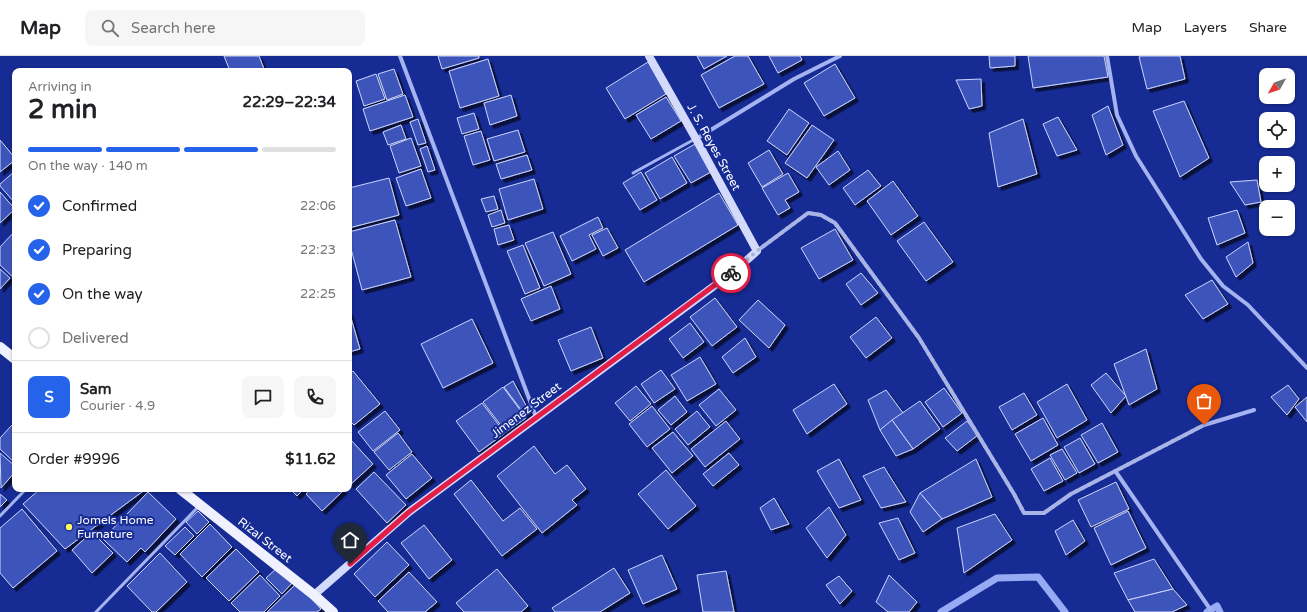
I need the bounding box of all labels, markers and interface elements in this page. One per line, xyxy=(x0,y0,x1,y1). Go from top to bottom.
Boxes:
search box xyxy=(85,10,365,46)
text: Map xyxy=(20,17,61,39)
icon: search xyxy=(99,17,121,39)
text: Search here xyxy=(131,19,215,37)
text: Map xyxy=(1132,19,1162,36)
text: Layers xyxy=(1184,19,1227,36)
text: Share xyxy=(1249,19,1287,36)
north arrow xyxy=(1259,68,1295,104)
map controls xyxy=(1259,68,1295,236)
text: Arriving in xyxy=(28,79,92,95)
text: 22:29–22:34 xyxy=(243,93,336,111)
text: 2 min xyxy=(28,94,97,125)
street label: J. S. Reyes Street xyxy=(684,101,744,193)
button: locate xyxy=(1259,112,1295,148)
button: + xyxy=(1259,156,1295,192)
text: On the way · 140 m xyxy=(28,158,148,174)
icon: check xyxy=(28,195,50,217)
text: Confirmed xyxy=(62,197,137,215)
text: 22:06 xyxy=(300,198,336,214)
button: − xyxy=(1259,200,1295,236)
icon: check xyxy=(28,239,50,261)
text: Preparing xyxy=(62,241,132,259)
text: 22:23 xyxy=(300,242,336,258)
courier xyxy=(711,253,751,293)
icon: bike xyxy=(720,262,742,284)
icon: check xyxy=(28,283,50,305)
text: On the way xyxy=(62,285,142,303)
text: 22:25 xyxy=(300,286,336,302)
text: Delivered xyxy=(62,329,129,347)
button: chat xyxy=(242,376,284,418)
button: phone xyxy=(294,376,336,418)
street label: Jimenez Street xyxy=(488,379,564,441)
text: Sam xyxy=(80,380,111,398)
pin xyxy=(1187,384,1221,425)
text: S xyxy=(44,388,54,406)
icon: bag xyxy=(1193,390,1215,412)
text: Courier · 4.9 xyxy=(80,398,155,414)
text: Order #9996 xyxy=(28,450,120,468)
text: $11.62 xyxy=(285,450,336,468)
place label: Jomels Home Furnature xyxy=(77,513,154,541)
street label: Rizal Street xyxy=(235,515,295,566)
marker: Jomels Home Furnature xyxy=(64,522,74,532)
pin xyxy=(333,523,367,564)
icon: home xyxy=(339,529,361,551)

